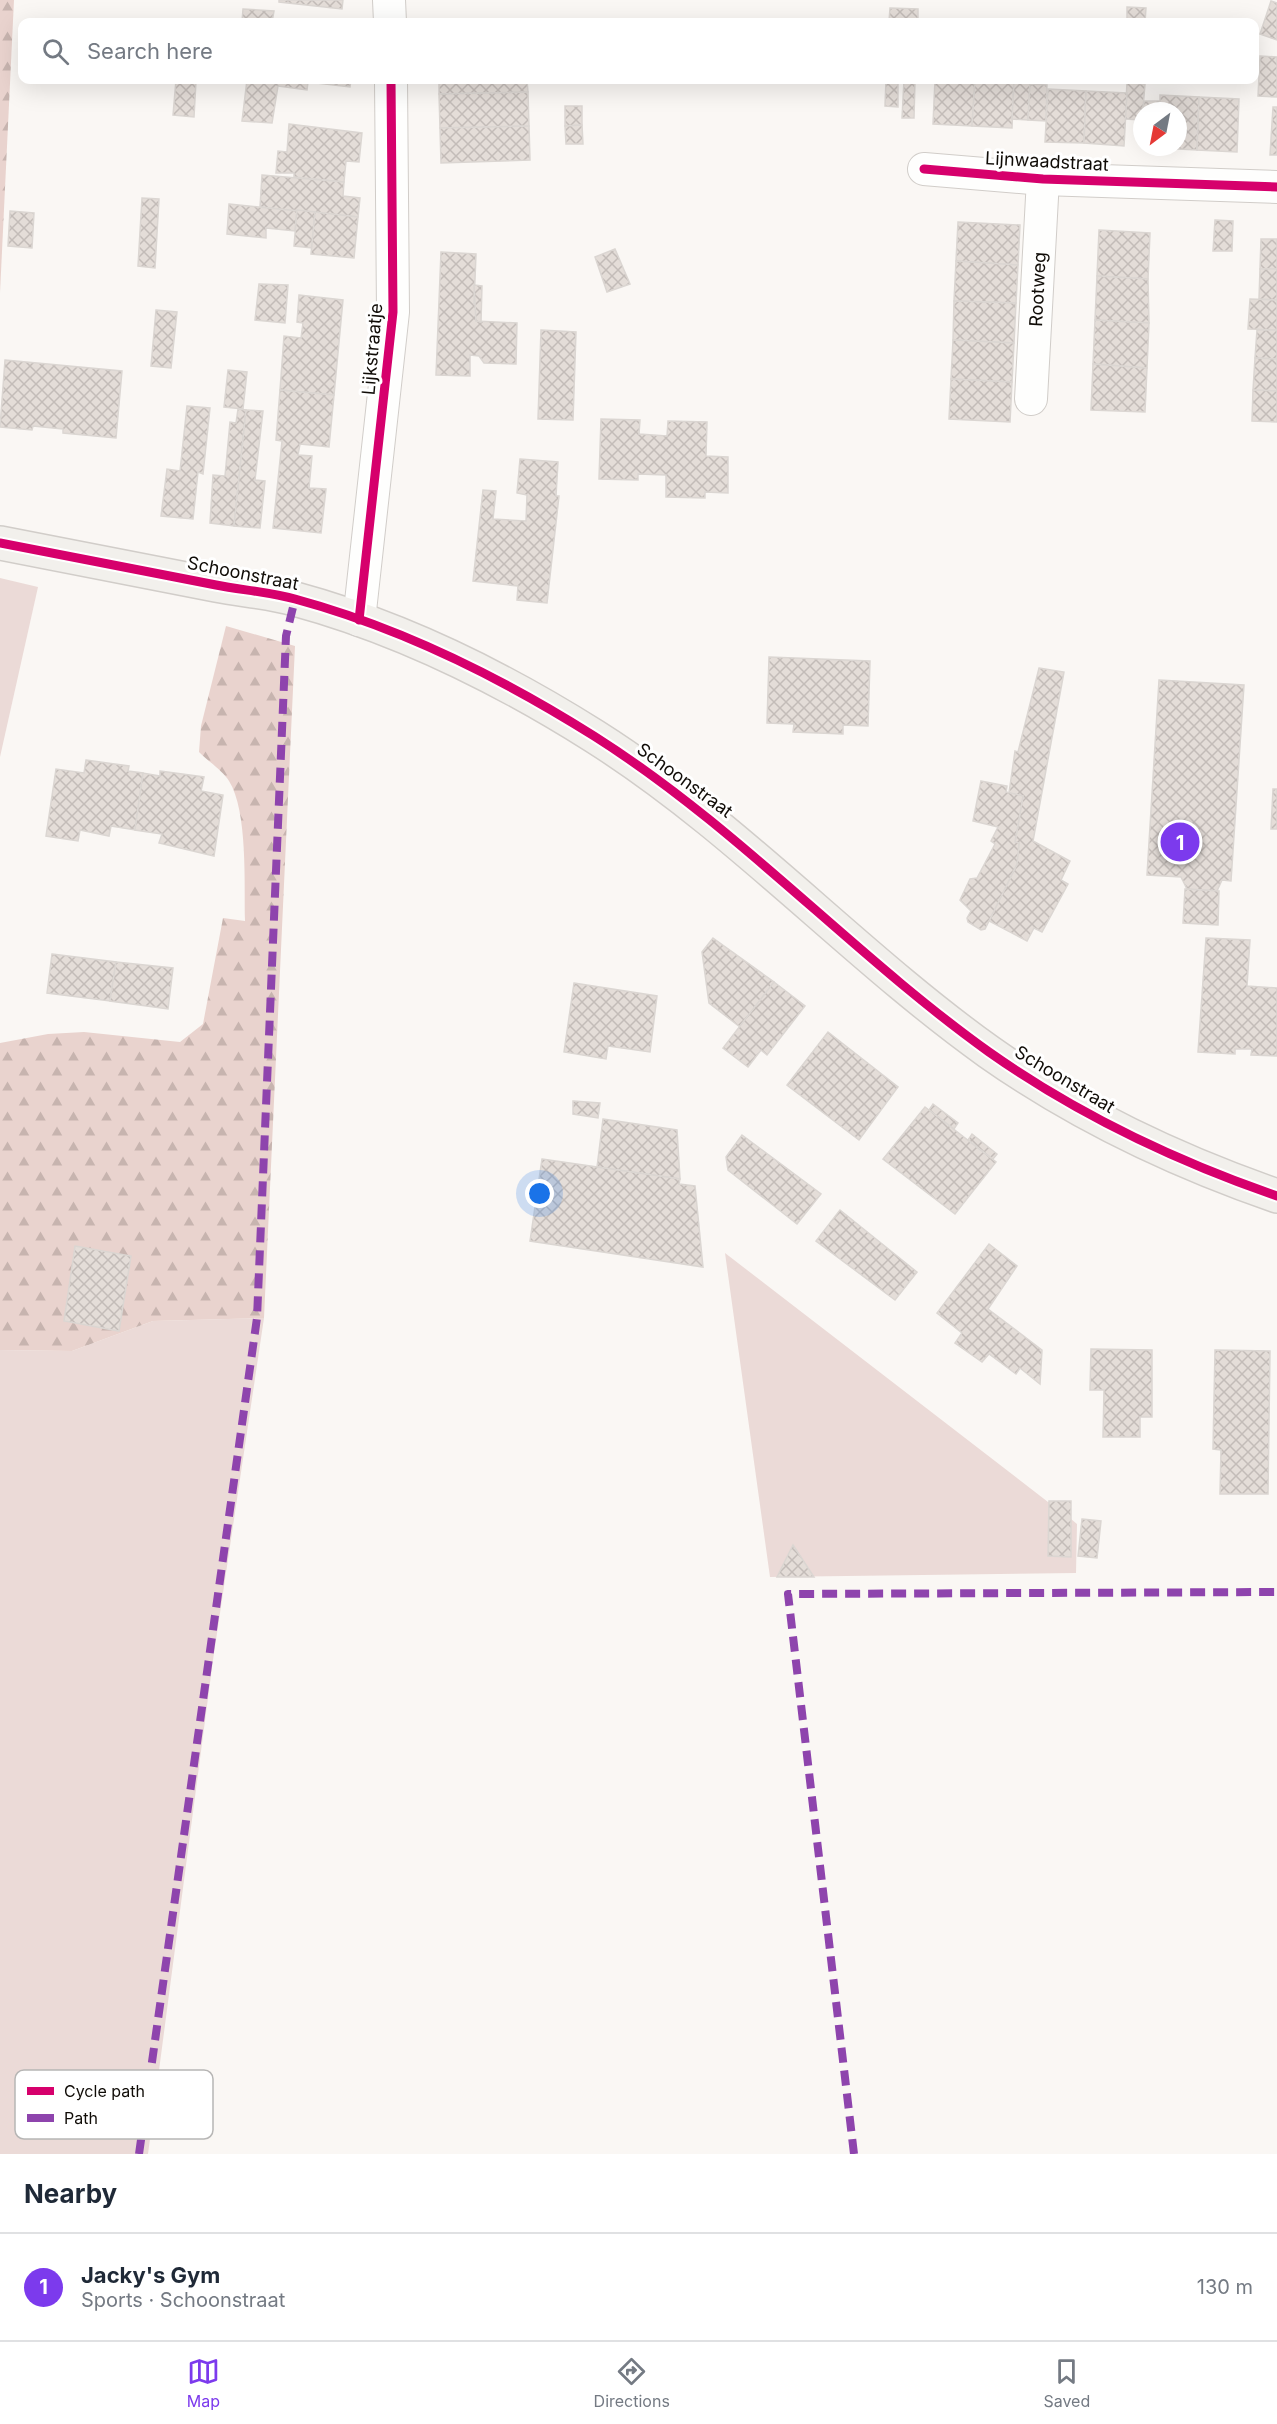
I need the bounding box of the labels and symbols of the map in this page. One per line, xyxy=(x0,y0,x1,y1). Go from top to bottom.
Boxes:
north arrow xyxy=(1133,102,1187,156)
street label: Lijnwaadstraat xyxy=(985,147,1109,175)
street label: Rootweg xyxy=(1024,251,1050,327)
street label: Lijkstraatje xyxy=(358,302,386,396)
street label: Schoonstraat xyxy=(186,552,301,594)
street label: Schoonstraat xyxy=(633,738,737,822)
pin: 1 xyxy=(1160,820,1200,864)
street label: Schoonstraat xyxy=(1011,1041,1119,1117)
your location xyxy=(525,1179,554,1208)
legend xyxy=(15,2070,213,2139)
text: Cycle path xyxy=(64,2081,145,2101)
text: Path xyxy=(64,2108,98,2128)

